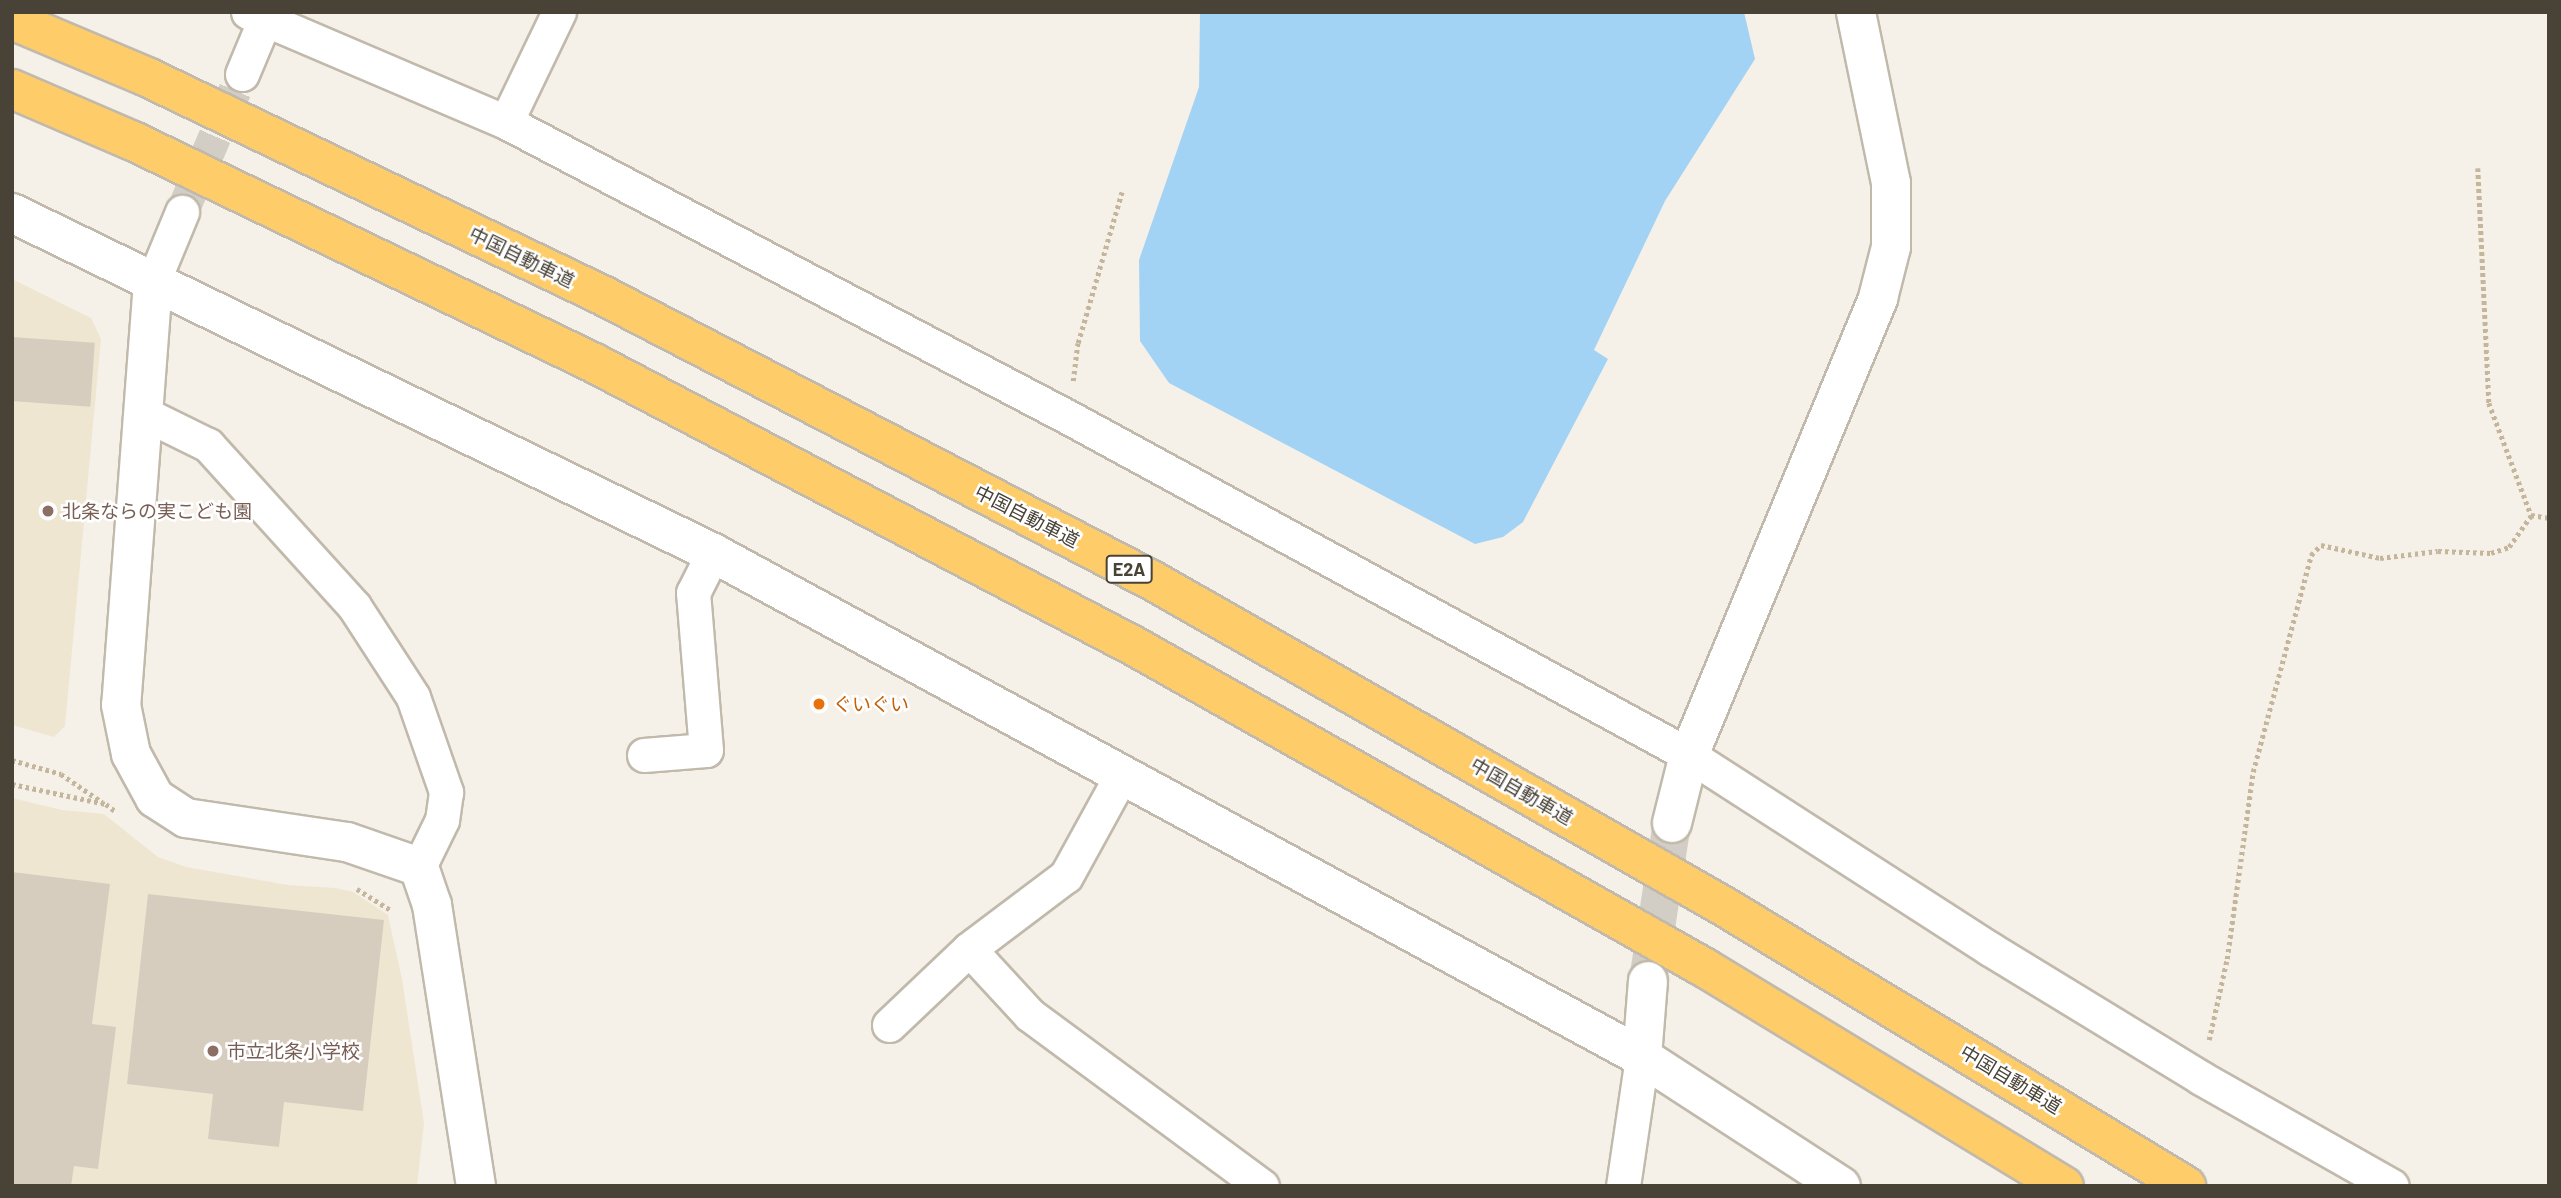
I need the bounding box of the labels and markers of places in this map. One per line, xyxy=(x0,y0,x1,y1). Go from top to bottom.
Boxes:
place label: 北条ならの実こども園 xyxy=(62,500,252,522)
marker: 北条ならの実こども園 xyxy=(40,503,56,519)
place label: ぐいぐい xyxy=(833,693,909,715)
marker: ぐいぐい xyxy=(811,696,827,712)
place label: 市立北条小学校 xyxy=(227,1040,360,1062)
marker: 市立北条小学校 xyxy=(205,1043,221,1059)

